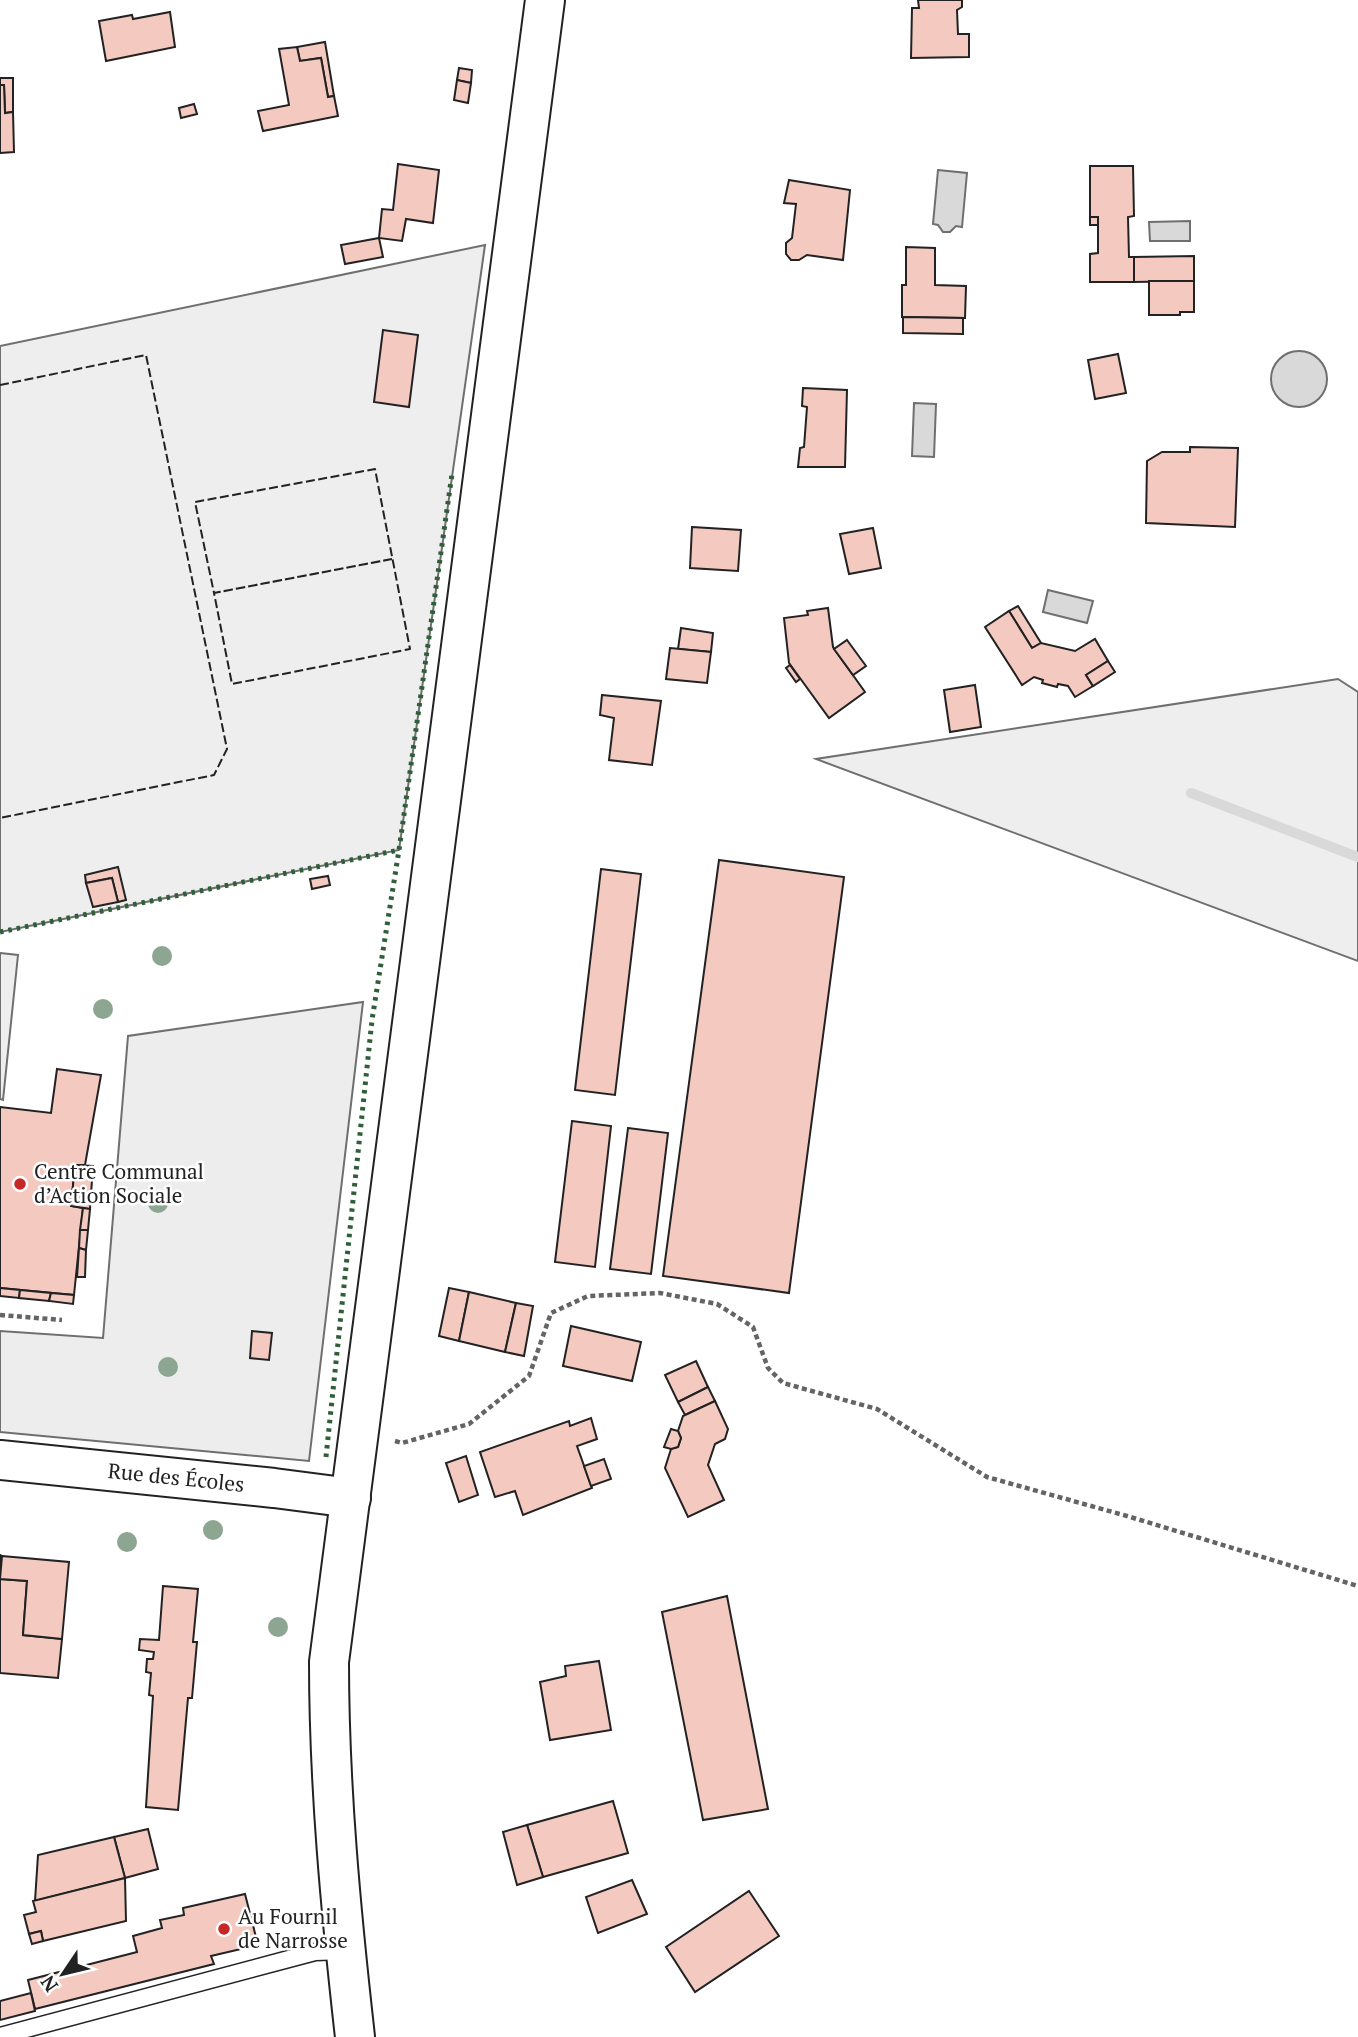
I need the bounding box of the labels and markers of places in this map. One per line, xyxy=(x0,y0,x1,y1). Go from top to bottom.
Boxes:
place label: Centre Communal d’Action Sociale xyxy=(34,1157,204,1209)
marker: Centre Communal d’Action Sociale xyxy=(12,1176,28,1192)
place label: Au Fournil de Narrosse xyxy=(238,1902,348,1954)
marker: Au Fournil de Narrosse xyxy=(216,1921,232,1937)

